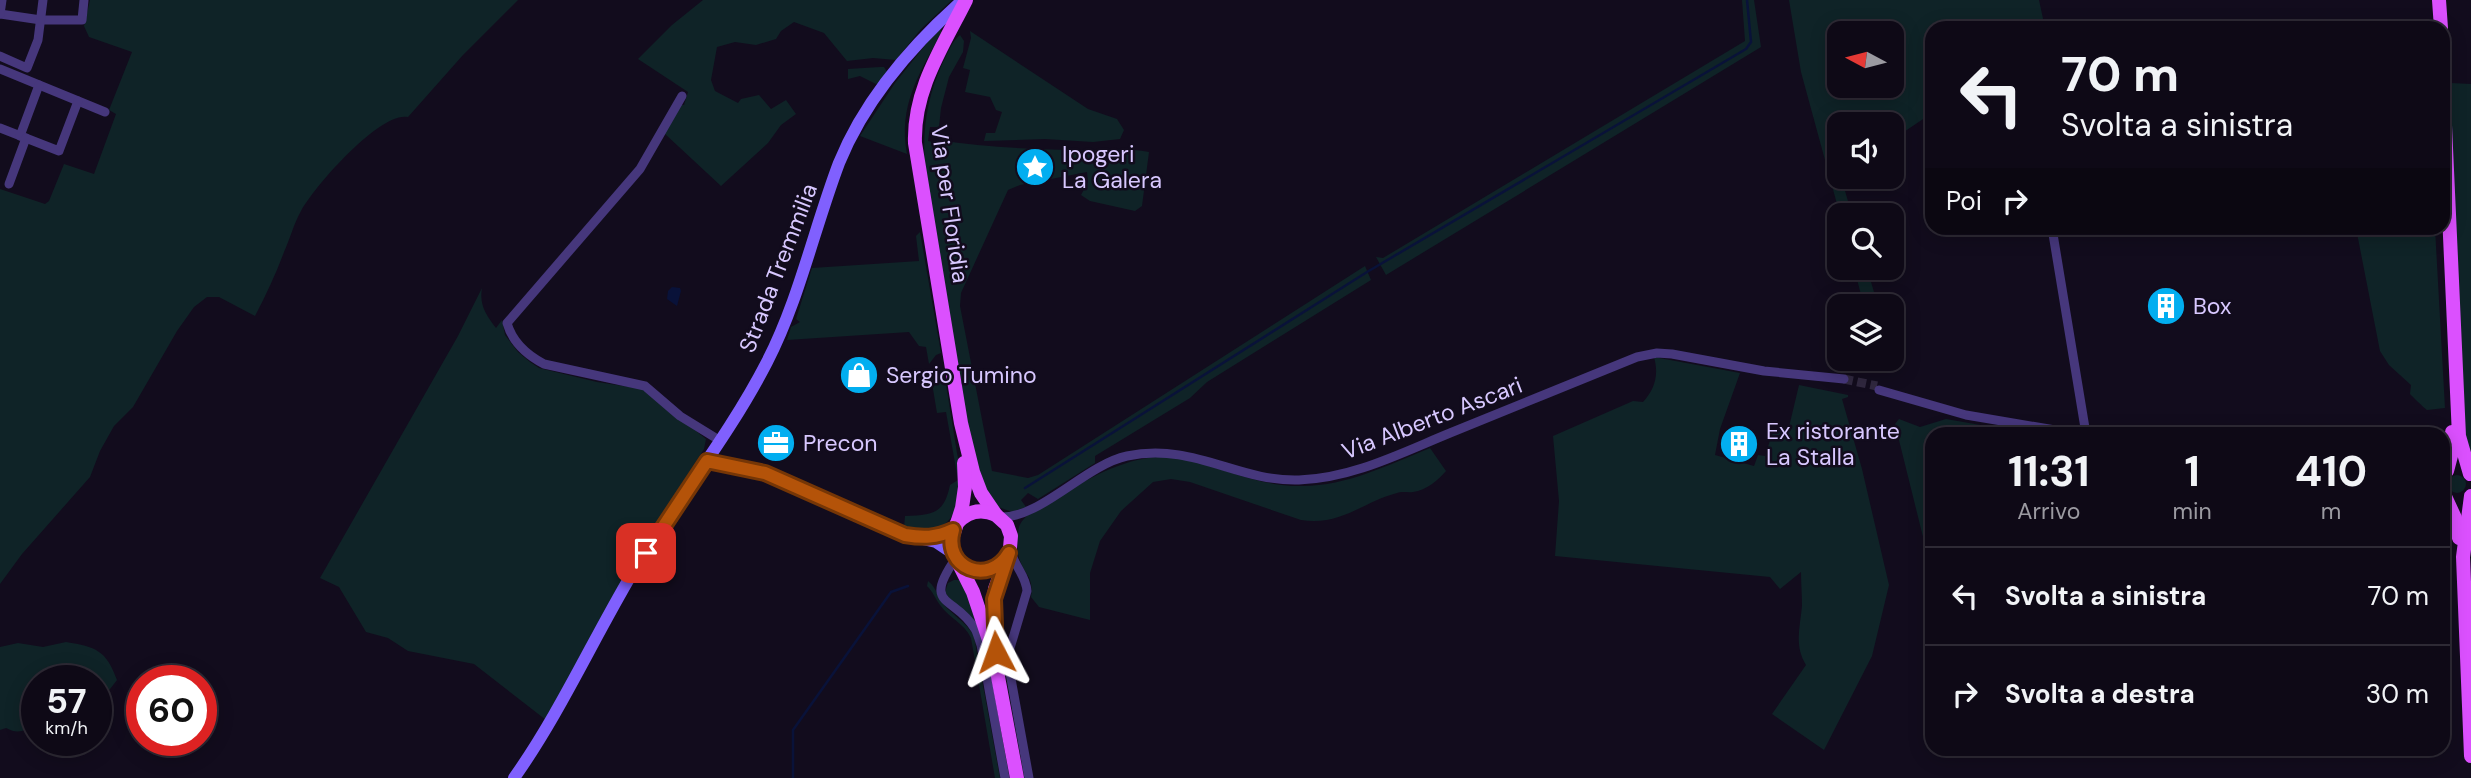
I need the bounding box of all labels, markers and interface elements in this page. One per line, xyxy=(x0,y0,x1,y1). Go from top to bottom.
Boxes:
north arrow xyxy=(1827,21,1904,98)
map controls xyxy=(1827,21,1904,371)
text: 70 m xyxy=(2061,42,2179,106)
icon: left xyxy=(1946,49,2037,140)
text: Svolta a sinistra xyxy=(2061,104,2293,146)
button: sound xyxy=(1827,112,1904,189)
street label: Via per Floridia xyxy=(924,123,976,285)
place label: Ipogeri La Galera xyxy=(1062,139,1162,195)
place icon: Ipogeri La Galera xyxy=(1014,146,1056,188)
street label: Strada Tremmilia xyxy=(732,179,824,357)
icon: right xyxy=(1996,182,2034,220)
text: Poi xyxy=(1946,184,1982,218)
button: search xyxy=(1827,203,1904,280)
building icon: Box xyxy=(2145,285,2187,327)
place label: Box xyxy=(2193,291,2231,321)
button: layers xyxy=(1827,294,1904,371)
shop icon: Sergio Tumino xyxy=(838,354,880,396)
place label: Sergio Tumino xyxy=(886,360,1037,390)
street label: Via Alberto Ascari xyxy=(1338,370,1526,466)
place label: Ex ristorante La Stalla xyxy=(1766,416,1900,472)
office icon: Precon xyxy=(755,422,797,464)
building icon: Ex ristorante La Stalla xyxy=(1718,423,1760,465)
place label: Precon xyxy=(803,428,877,458)
text: 11:31 xyxy=(2008,444,2090,499)
text: 1 xyxy=(2185,444,2200,499)
text: 410 xyxy=(2295,444,2367,499)
text: Arrivo xyxy=(2017,496,2080,526)
text: min xyxy=(2173,496,2212,526)
text: m xyxy=(2321,496,2341,526)
pin xyxy=(616,523,676,583)
icon: arrive xyxy=(627,534,665,572)
icon: left xyxy=(1946,577,1984,615)
text: Svolta a sinistra xyxy=(2005,579,2206,613)
text: 70 m xyxy=(2368,579,2429,613)
position arrow xyxy=(959,615,1033,689)
speed limit sign: 60 xyxy=(126,665,217,756)
icon: right xyxy=(1946,675,1984,713)
text: Svolta a destra xyxy=(2005,677,2195,711)
text: 30 m xyxy=(2366,677,2429,711)
text: 57 xyxy=(46,678,87,724)
text: km/h xyxy=(45,716,88,740)

